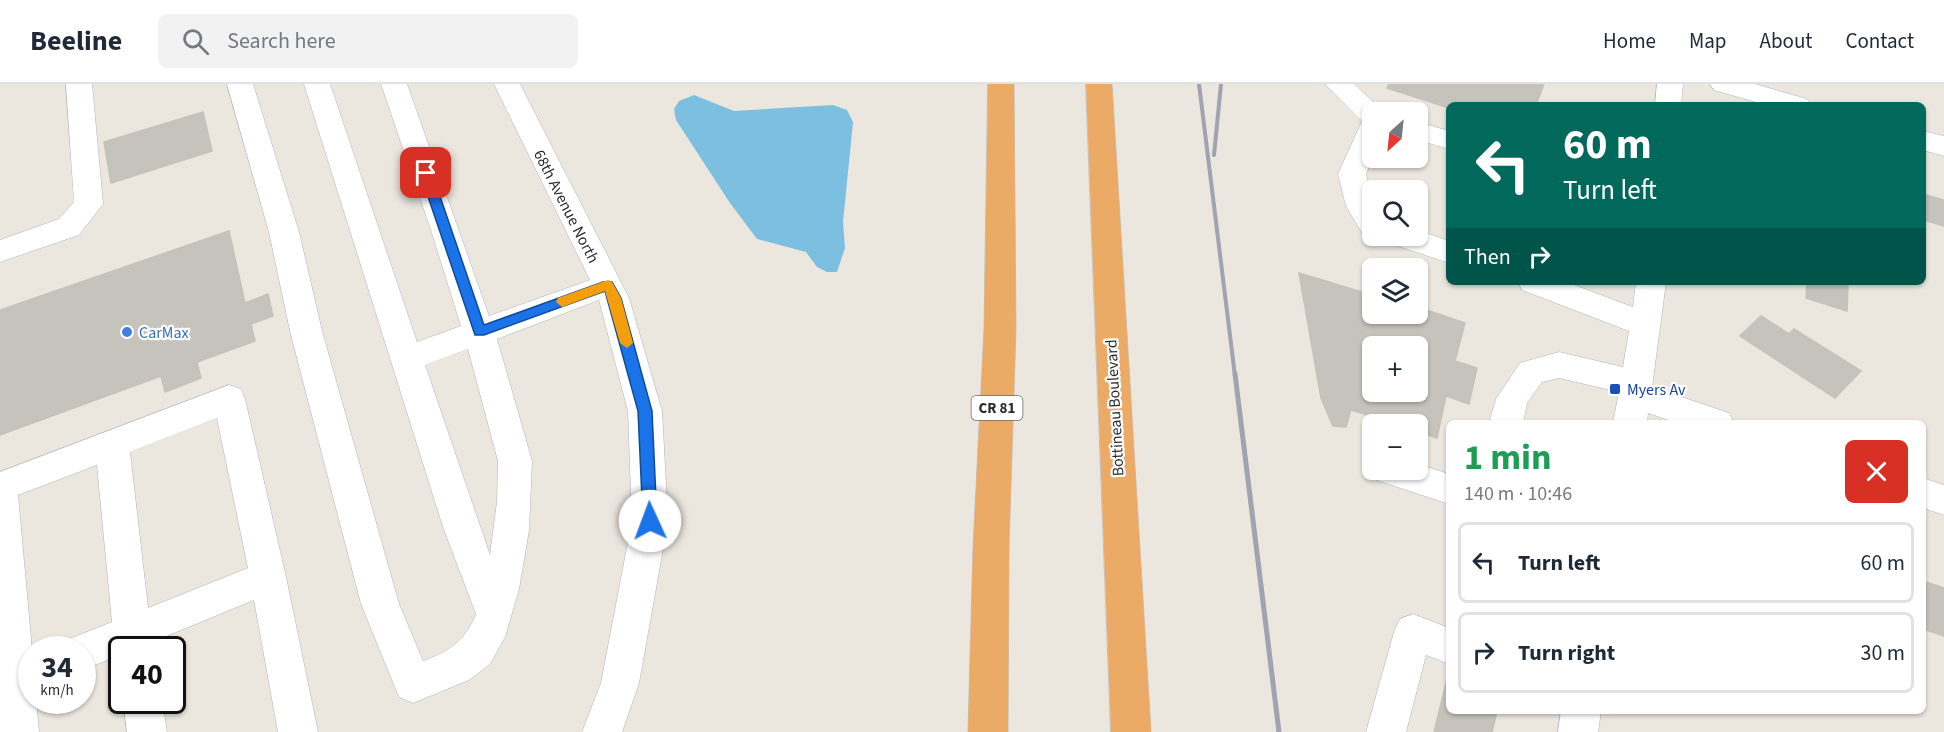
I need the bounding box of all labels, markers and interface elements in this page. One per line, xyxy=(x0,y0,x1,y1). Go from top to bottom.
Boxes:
search box xyxy=(158,14,578,68)
text: Beeline xyxy=(30,21,122,61)
icon: search xyxy=(179,25,212,58)
text: Search here xyxy=(227,25,336,57)
text: Home xyxy=(1603,26,1656,56)
text: Map xyxy=(1689,26,1727,56)
text: About xyxy=(1760,26,1812,56)
text: Contact xyxy=(1845,26,1914,56)
north arrow xyxy=(1362,102,1428,168)
map controls xyxy=(1362,102,1428,480)
text: 60 m xyxy=(1563,115,1652,175)
icon: left xyxy=(1464,126,1542,204)
street label: 68th Avenue North xyxy=(528,146,604,267)
pin xyxy=(400,147,451,198)
icon: arrive xyxy=(409,156,442,189)
text: Turn left xyxy=(1563,171,1657,210)
button: search xyxy=(1362,180,1428,246)
icon: right xyxy=(1523,240,1556,273)
text: Then xyxy=(1464,241,1511,273)
button: layers xyxy=(1362,258,1428,324)
place label: CarMax xyxy=(139,322,189,344)
marker: CarMax xyxy=(120,325,134,339)
button: + xyxy=(1362,336,1428,402)
street label: Bottineau Boulevard xyxy=(1100,339,1130,477)
place label: Myers Av xyxy=(1627,379,1686,401)
marker: Myers Av xyxy=(1608,382,1622,396)
road number: CR 81 xyxy=(972,396,1022,420)
button: − xyxy=(1362,414,1428,480)
text: 1 min xyxy=(1464,432,1552,483)
button: close xyxy=(1845,440,1908,503)
text: 140 m · 10:46 xyxy=(1464,480,1572,508)
position arrow xyxy=(618,489,682,553)
icon: left xyxy=(1467,546,1500,579)
text: Turn left xyxy=(1518,547,1600,579)
text: 60 m xyxy=(1860,547,1905,579)
speed limit sign: 40 xyxy=(108,636,186,714)
icon: right xyxy=(1467,636,1500,669)
text: Turn right xyxy=(1518,637,1615,669)
text: 30 m xyxy=(1860,637,1905,669)
text: 34 xyxy=(41,646,73,689)
text: km/h xyxy=(40,680,74,701)

